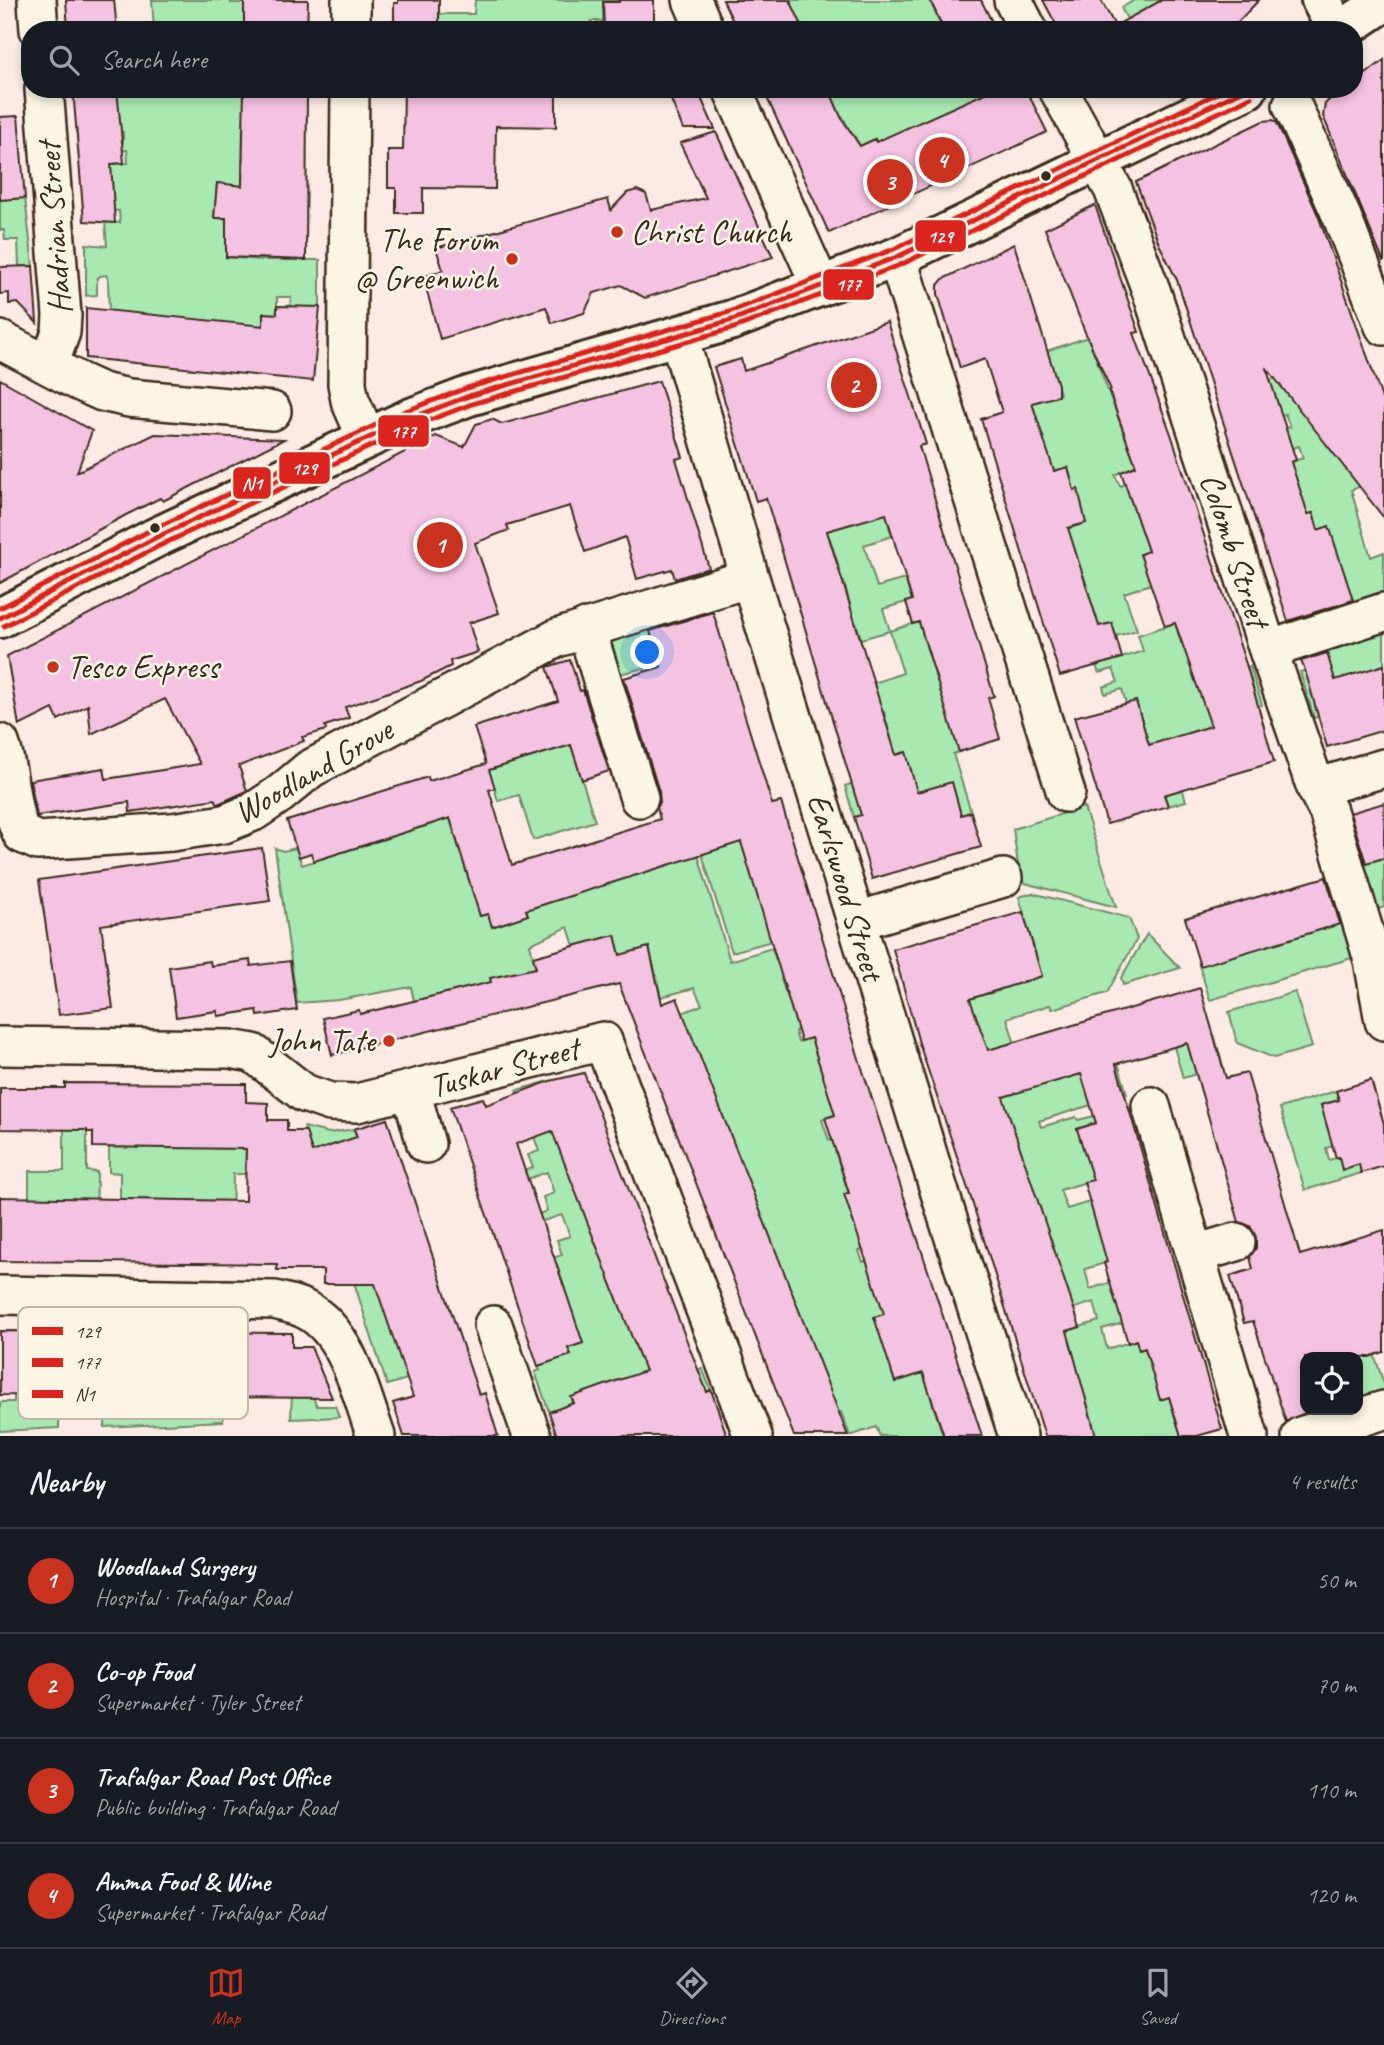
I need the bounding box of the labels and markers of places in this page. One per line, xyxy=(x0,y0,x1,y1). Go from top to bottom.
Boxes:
pin: 4 xyxy=(919,134,965,186)
pin: 3 xyxy=(867,156,913,208)
unlabelled marker xyxy=(1039,169,1053,183)
place label: Christ Church xyxy=(631,211,793,253)
place label: The Forum @ Greenwich xyxy=(355,219,500,299)
marker: Christ Church xyxy=(609,224,625,240)
marker: The Forum @ Greenwich xyxy=(504,251,520,267)
pin: 2 xyxy=(831,359,877,411)
pin: 1 xyxy=(417,519,463,571)
unlabelled marker xyxy=(148,521,162,535)
place label: Tesco Express xyxy=(67,646,221,688)
marker: Tesco Express xyxy=(45,659,61,675)
place label: John Tate xyxy=(267,1020,377,1062)
marker: John Tate xyxy=(381,1033,397,1049)

